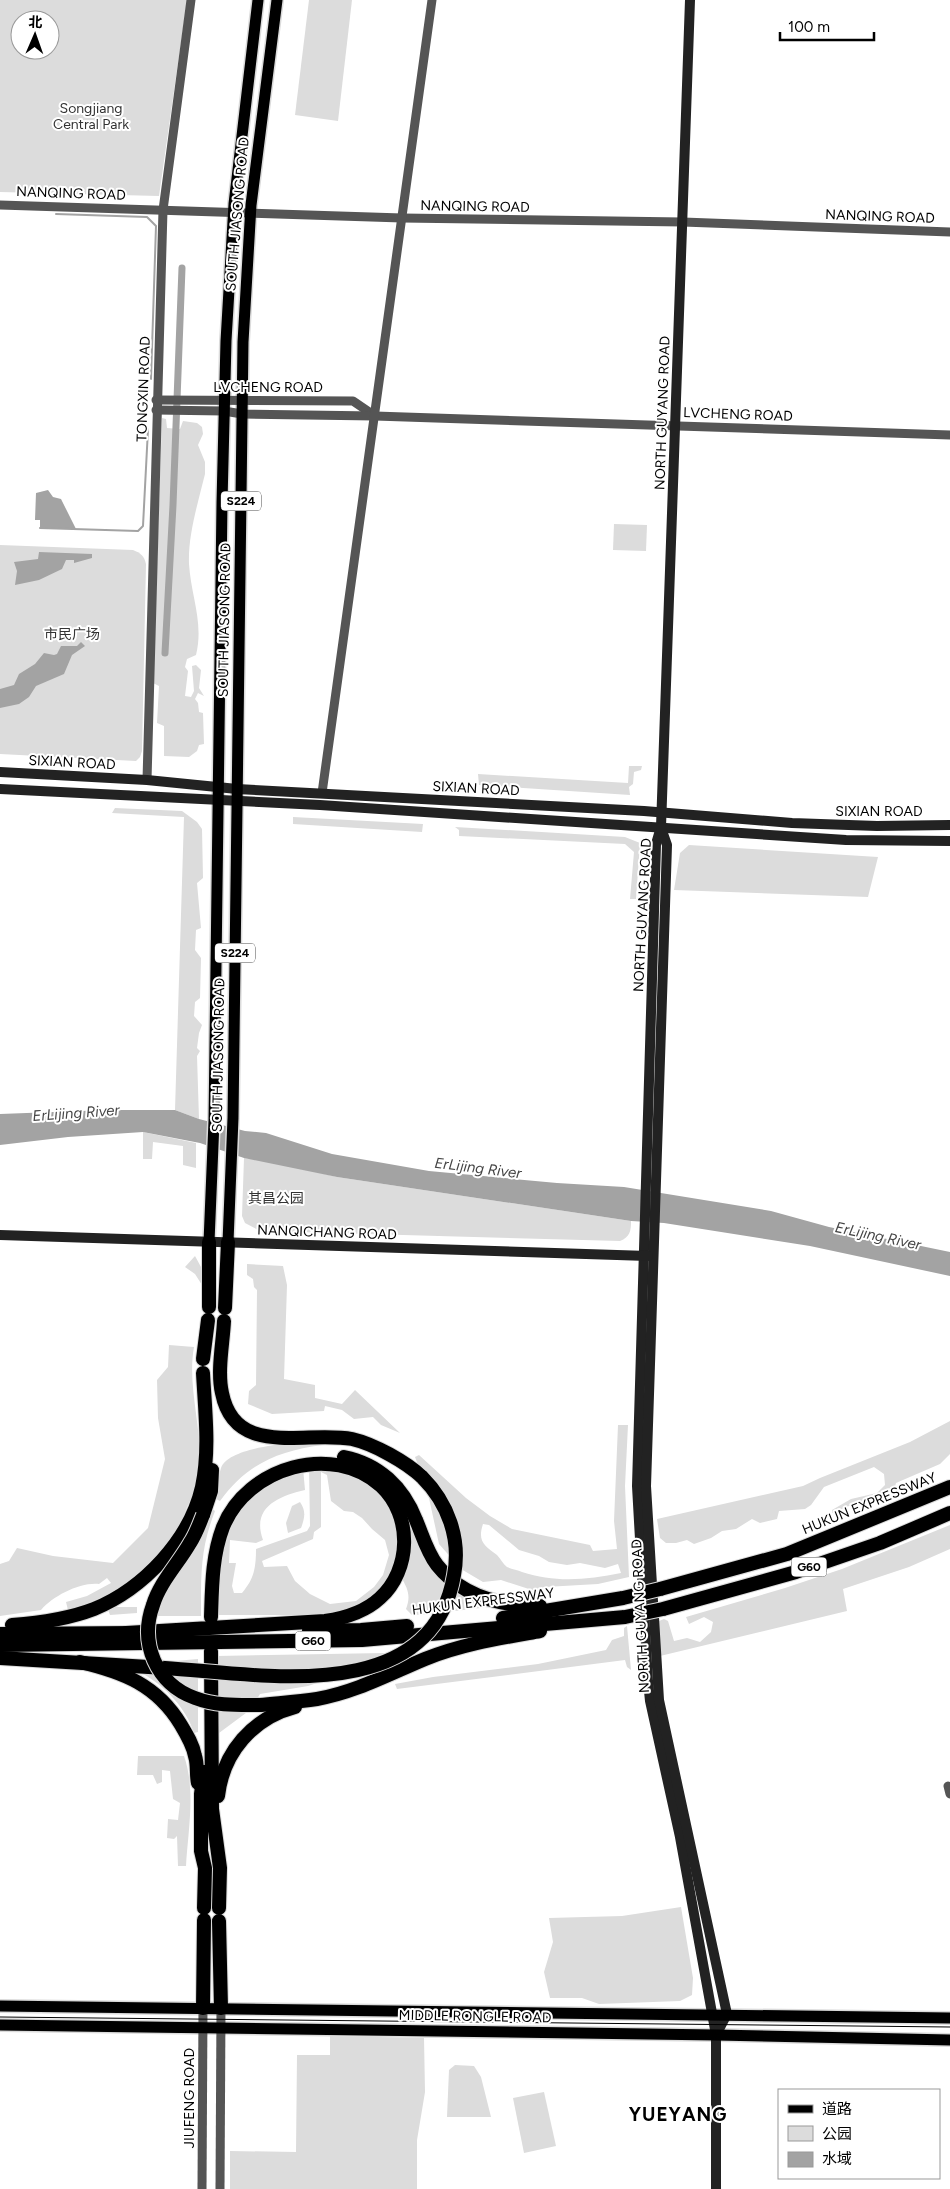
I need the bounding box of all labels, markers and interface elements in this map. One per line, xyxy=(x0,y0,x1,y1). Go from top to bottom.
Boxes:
north arrow xyxy=(10,10,60,60)
scale bar xyxy=(780,10,874,42)
text: 北 xyxy=(28,14,43,31)
text: 100 m xyxy=(788,18,830,36)
park label: Songjiang Central Park xyxy=(53,100,129,133)
street label: SOUTH JIASONG ROAD xyxy=(222,136,253,292)
street label: NANQING ROAD xyxy=(16,183,126,204)
street label: NANQING ROAD xyxy=(420,197,530,216)
street label: NANQING ROAD xyxy=(825,206,935,227)
street label: TONGXIN ROAD xyxy=(133,336,154,442)
street label: NORTH GUYANG ROAD xyxy=(651,336,674,490)
street label: LVCHENG ROAD xyxy=(213,379,323,396)
street label: LVCHENG ROAD xyxy=(683,404,793,425)
road number: S224 xyxy=(221,492,261,511)
street label: SOUTH JIASONG ROAD xyxy=(215,543,234,697)
park label: 市民广场 xyxy=(44,626,100,643)
street label: SIXIAN ROAD xyxy=(28,752,116,773)
street label: SIXIAN ROAD xyxy=(432,778,520,799)
street label: SIXIAN ROAD xyxy=(835,803,923,820)
street label: NORTH GUYANG ROAD xyxy=(630,838,655,992)
road number: S224 xyxy=(215,944,255,962)
street label: SOUTH JIASONG ROAD xyxy=(209,978,228,1132)
water label: ErLijing River xyxy=(32,1101,121,1125)
water label: ErLijing River xyxy=(434,1154,523,1182)
park label: 其昌公园 xyxy=(248,1190,304,1207)
water label: ErLijing River xyxy=(833,1218,923,1254)
street label: NANQICHANG ROAD xyxy=(257,1222,397,1243)
street label: HUKUN EXPRESSWAY xyxy=(800,1469,939,1538)
street label: NORTH GUYANG ROAD xyxy=(628,1539,653,1693)
road number: G60 xyxy=(792,1558,826,1576)
street label: HUKUN EXPRESSWAY xyxy=(411,1584,556,1619)
road number: G60 xyxy=(296,1632,330,1650)
street label: MIDDLE RONGLE ROAD xyxy=(398,2007,552,2026)
street label: JIUFENG ROAD xyxy=(181,2048,198,2148)
legend xyxy=(778,2089,940,2179)
text: 道路 xyxy=(822,2100,852,2118)
district label: YUEYANG xyxy=(629,2103,727,2126)
text: 公园 xyxy=(822,2125,852,2143)
text: 水域 xyxy=(822,2150,852,2168)

